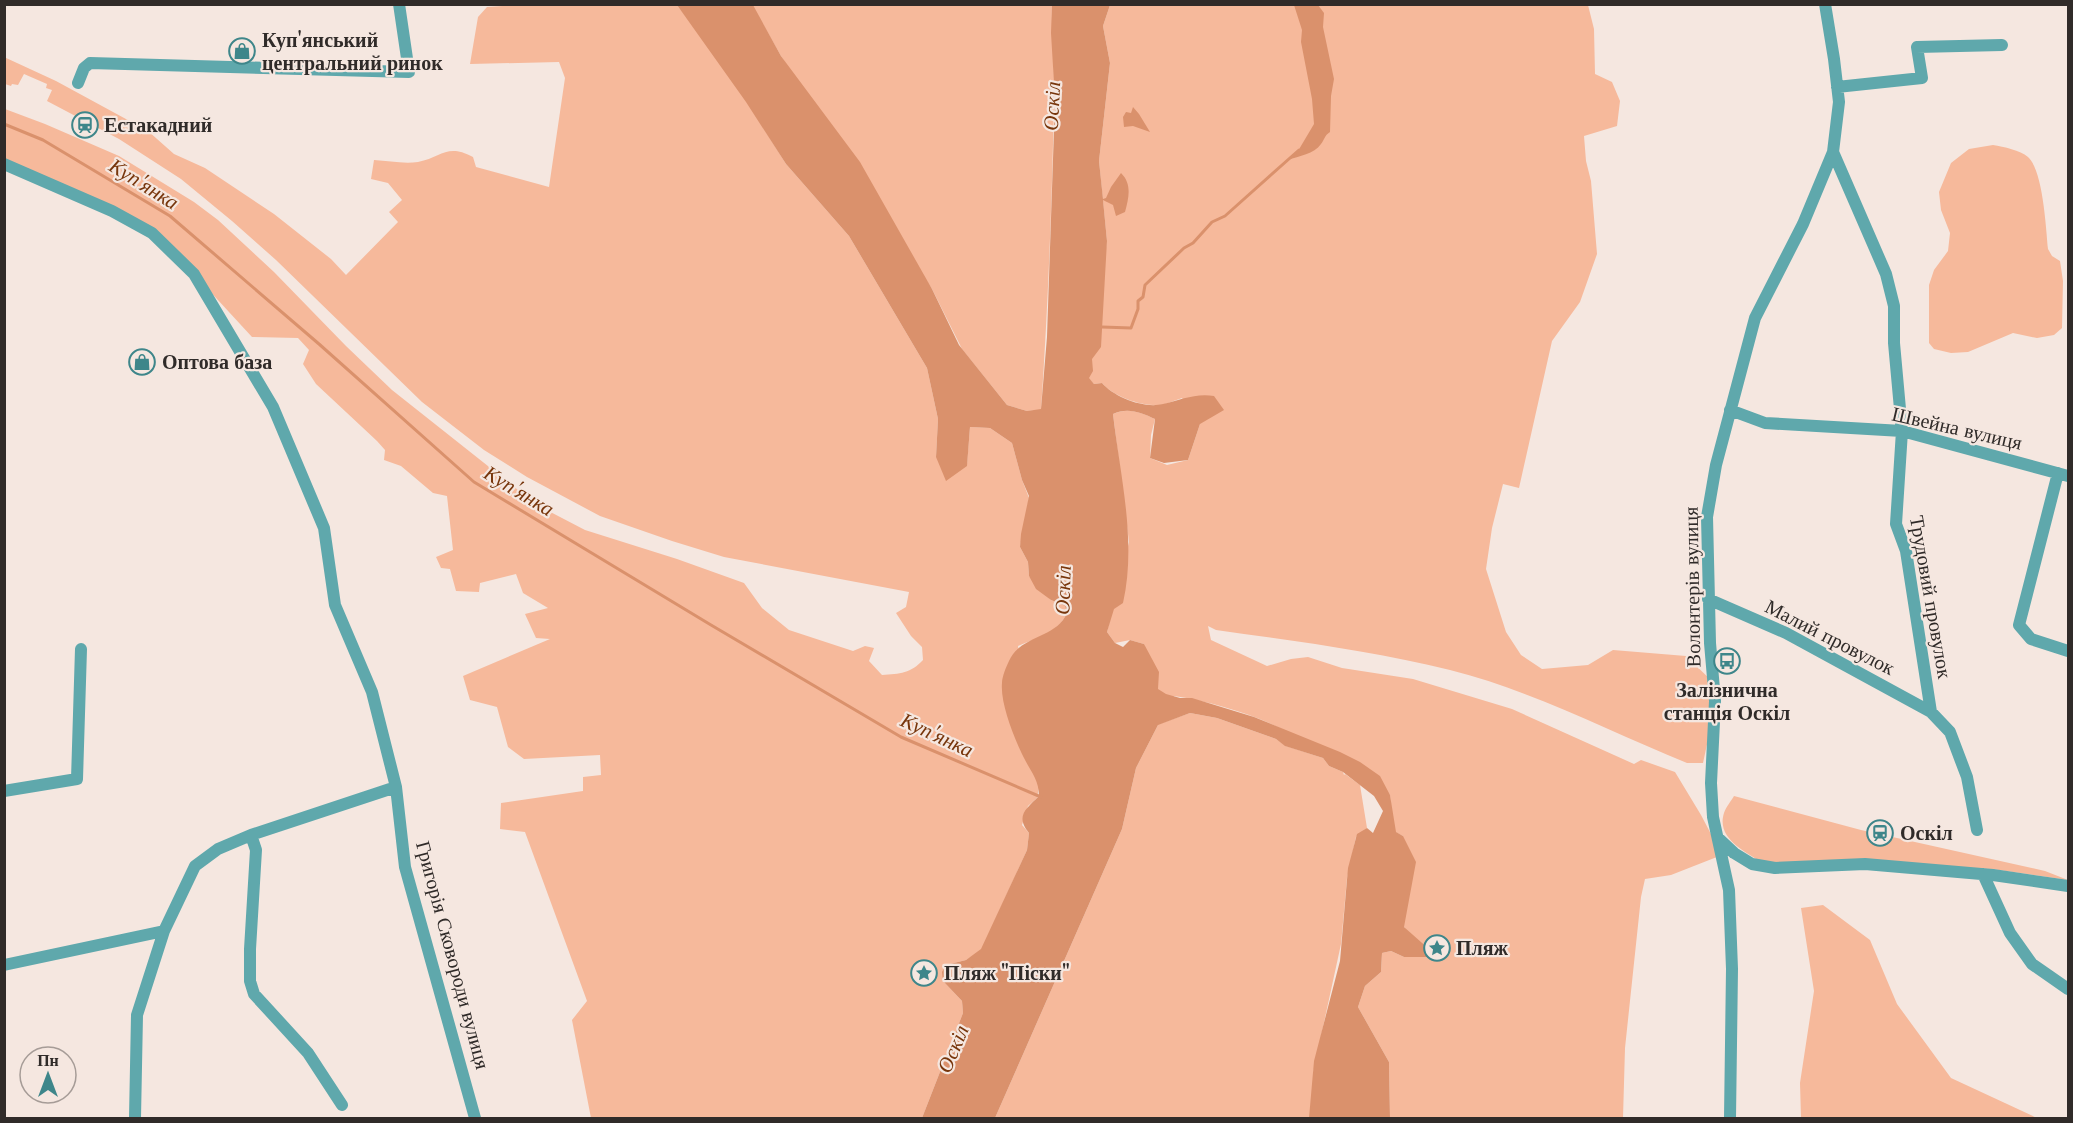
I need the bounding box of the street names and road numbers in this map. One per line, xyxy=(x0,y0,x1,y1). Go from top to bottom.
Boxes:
street label: Швейна вулиця xyxy=(1890,401,2024,455)
street label: Волонтерів вулиця xyxy=(1679,507,1705,667)
street label: Трудовий провулок xyxy=(1905,514,1957,681)
street label: Малий провулок xyxy=(1761,594,1899,680)
street label: Григорія Сковороди вулиця xyxy=(411,838,495,1072)

